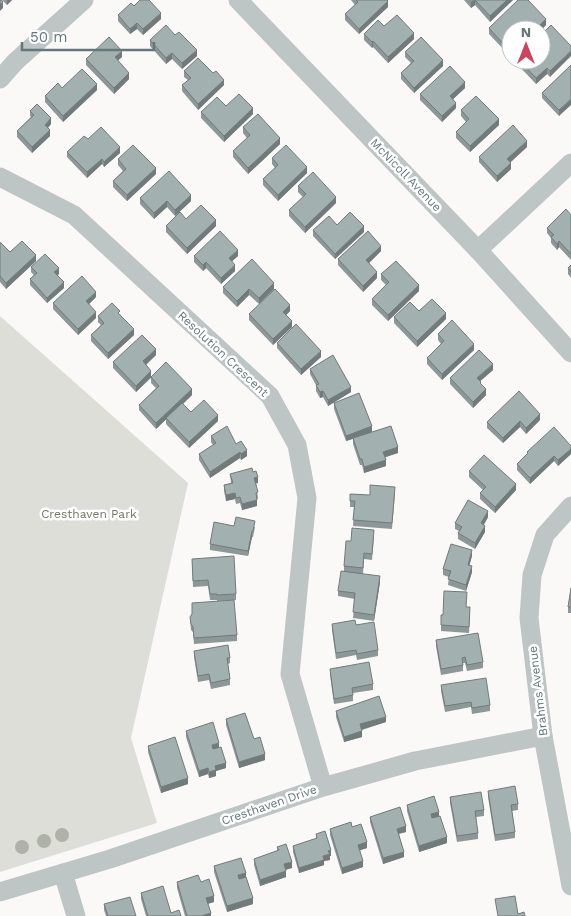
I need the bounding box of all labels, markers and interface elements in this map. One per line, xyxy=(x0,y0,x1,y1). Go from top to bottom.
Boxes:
scale bar xyxy=(22,20,155,52)
north arrow xyxy=(501,20,551,70)
text: N xyxy=(521,24,531,40)
text: 50 m xyxy=(30,28,67,46)
street label: McNicoll Avenue xyxy=(368,136,444,214)
street label: Resolution Crescent xyxy=(175,308,271,400)
park label: Cresthaven Park xyxy=(41,507,137,521)
street label: Brahms Avenue xyxy=(526,645,550,737)
street label: Cresthaven Drive xyxy=(220,782,319,828)

